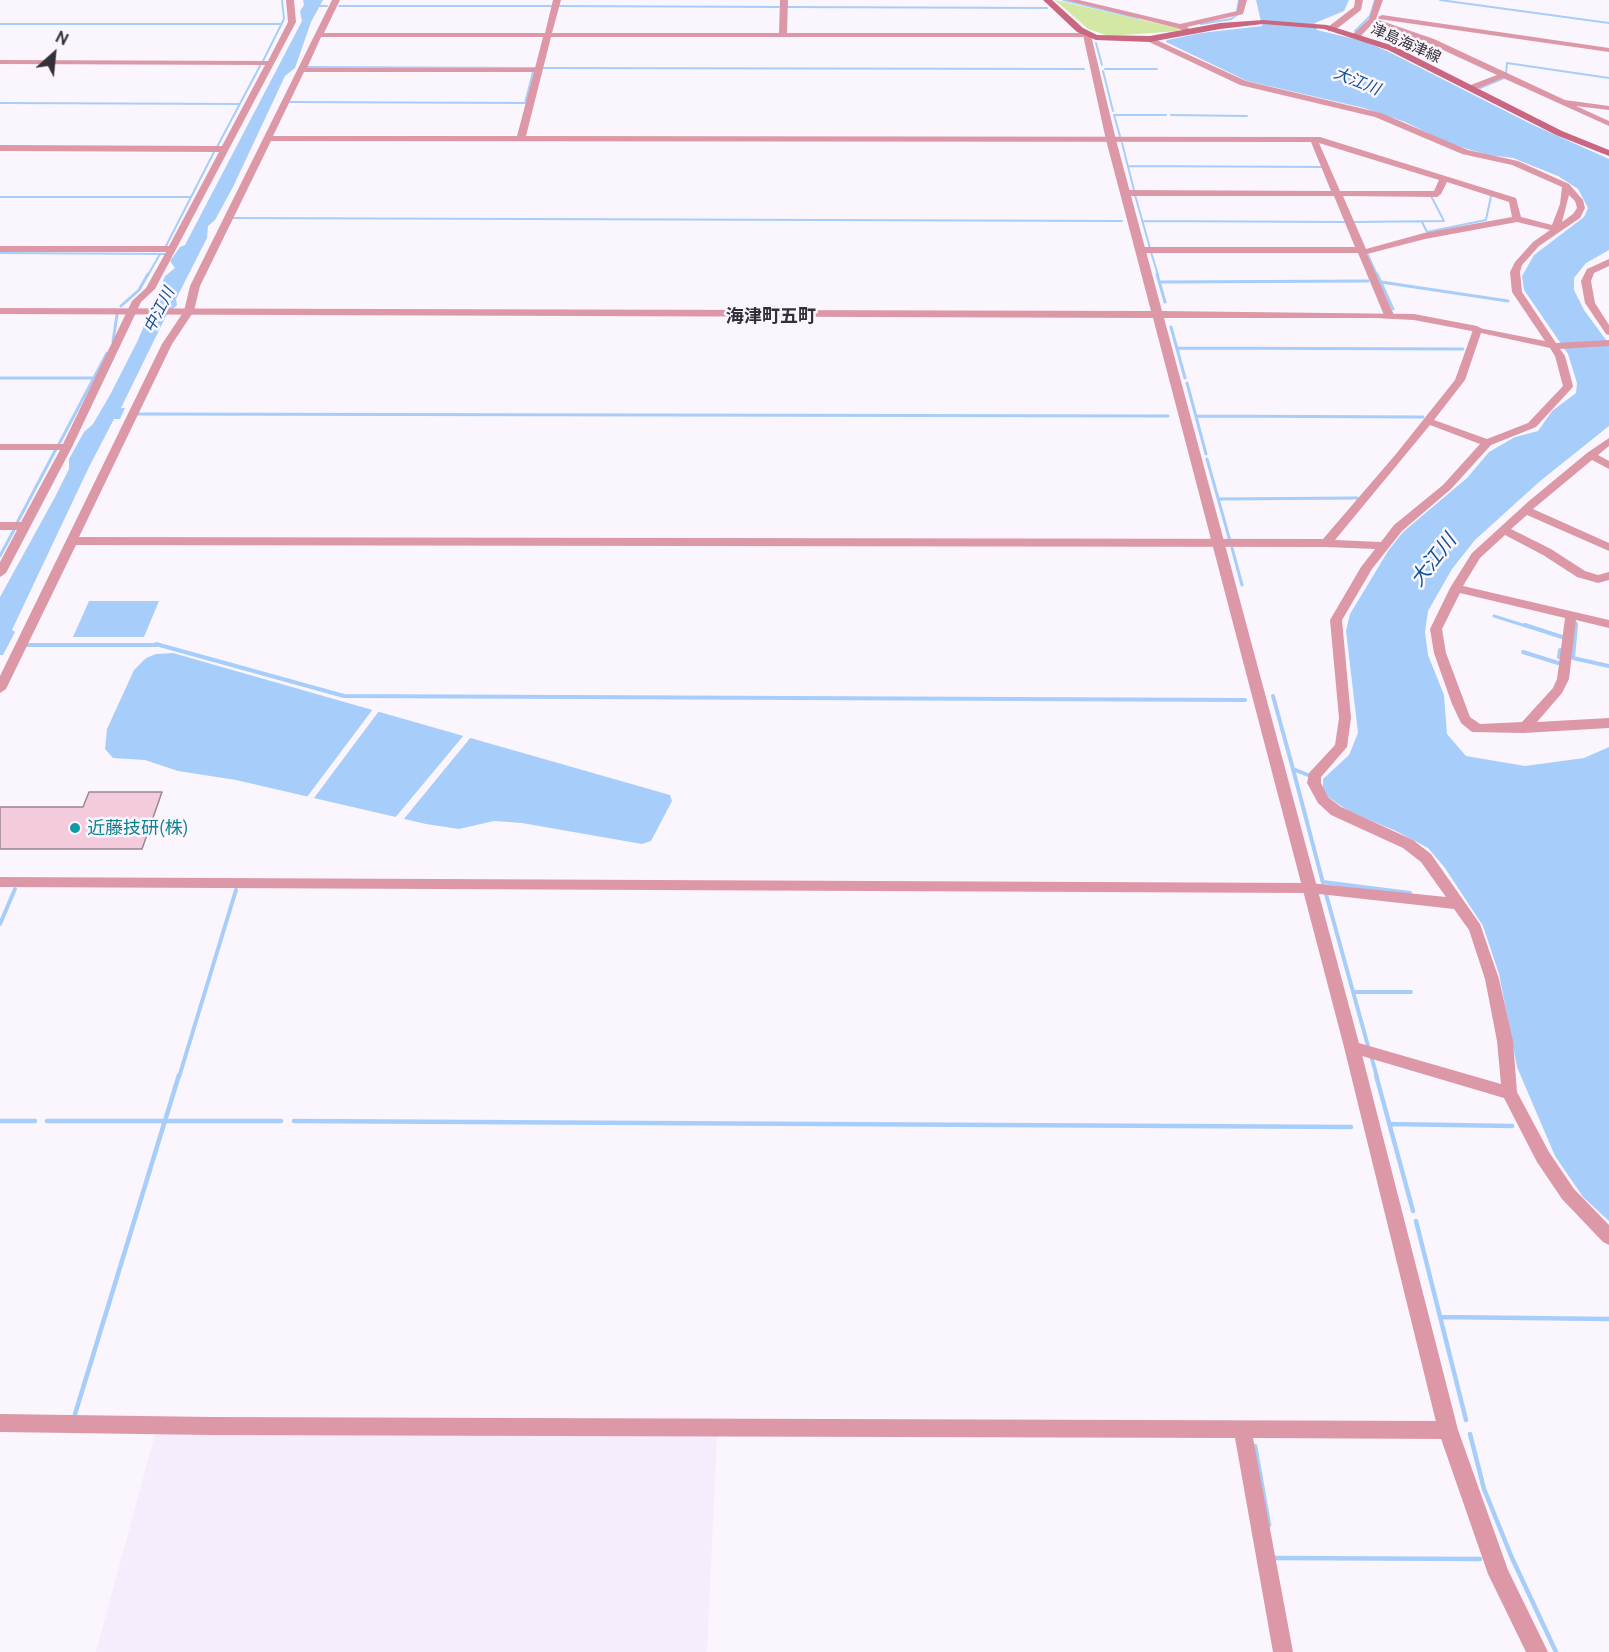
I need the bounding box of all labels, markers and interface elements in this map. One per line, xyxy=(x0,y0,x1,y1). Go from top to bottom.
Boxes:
street label: 津島海津線 xyxy=(1368,20,1444,66)
north arrow xyxy=(24,24,84,84)
text: N xyxy=(53,27,72,49)
water label: 大江川 xyxy=(1331,63,1383,99)
water label: 中江川 xyxy=(140,284,178,336)
district label: 海津町五町 xyxy=(726,305,816,327)
water label: 大江川 xyxy=(1405,529,1461,591)
place label: 近藤技研(株) xyxy=(87,817,188,839)
marker: 近藤技研(株) xyxy=(68,821,82,835)

